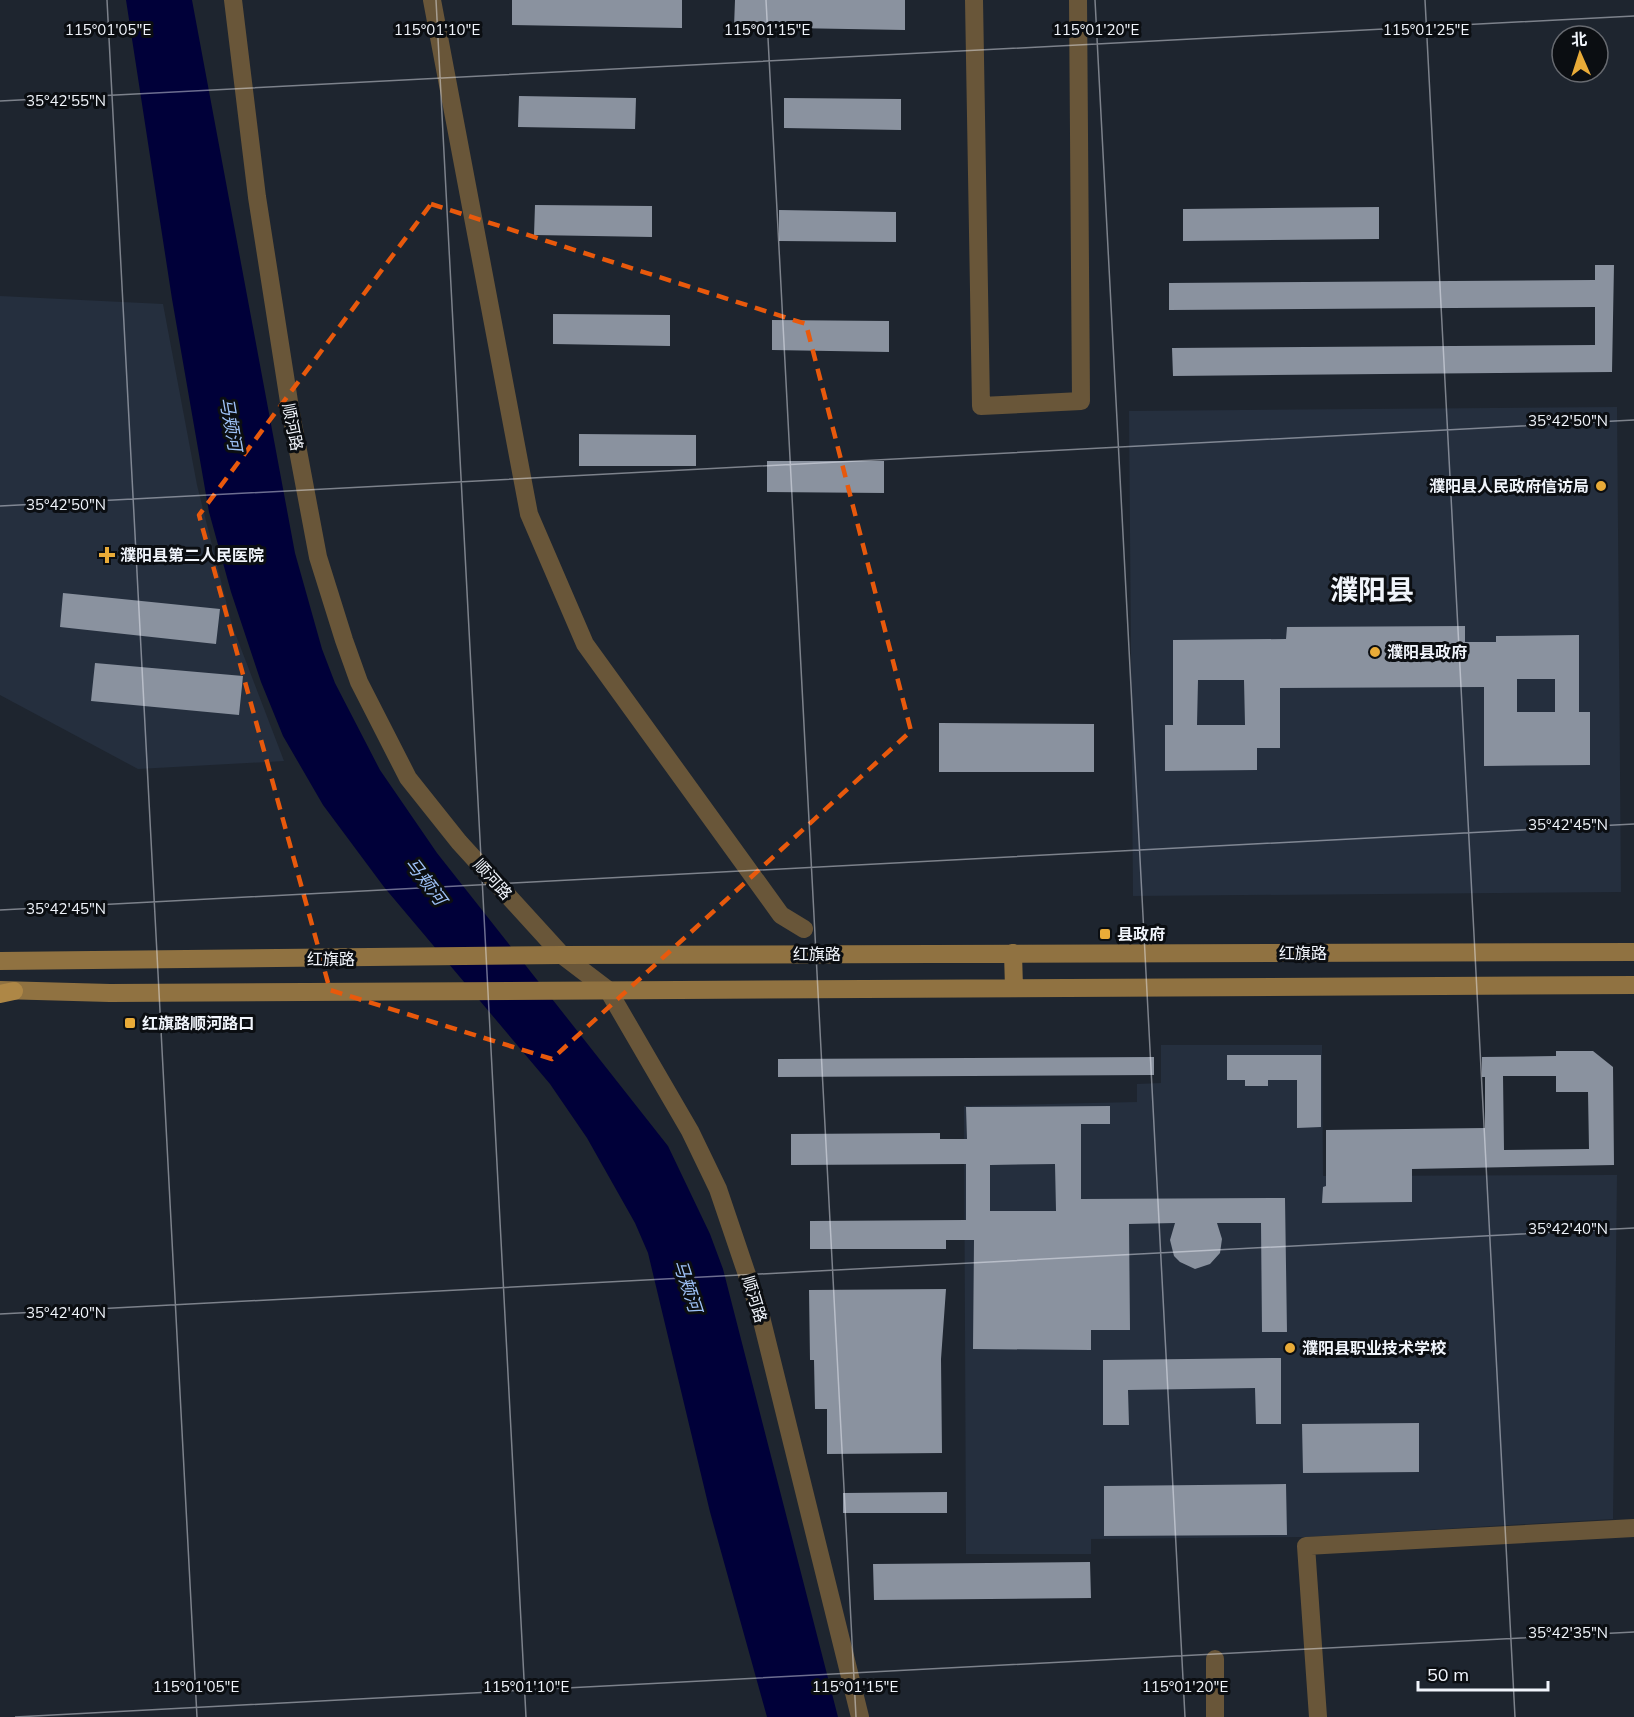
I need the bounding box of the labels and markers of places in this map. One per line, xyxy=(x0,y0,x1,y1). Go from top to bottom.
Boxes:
place label: 濮阳县人民政府信访局 xyxy=(1429,476,1589,496)
marker: 濮阳县人民政府信访局 xyxy=(1594,479,1608,493)
place label: 濮阳县第二人民医院 xyxy=(120,545,264,565)
marker: 濮阳县第二人民医院 xyxy=(98,546,116,564)
place label: 濮阳县政府 xyxy=(1387,642,1467,662)
marker: 濮阳县政府 xyxy=(1368,645,1382,659)
place label: 县政府 xyxy=(1117,924,1165,944)
marker: 县政府 xyxy=(1098,927,1112,941)
place label: 红旗路顺河路口 xyxy=(142,1013,254,1033)
marker: 红旗路顺河路口 xyxy=(123,1016,137,1030)
place label: 濮阳县职业技术学校 xyxy=(1302,1338,1447,1358)
marker: 濮阳县职业技术学校 xyxy=(1283,1341,1297,1355)

